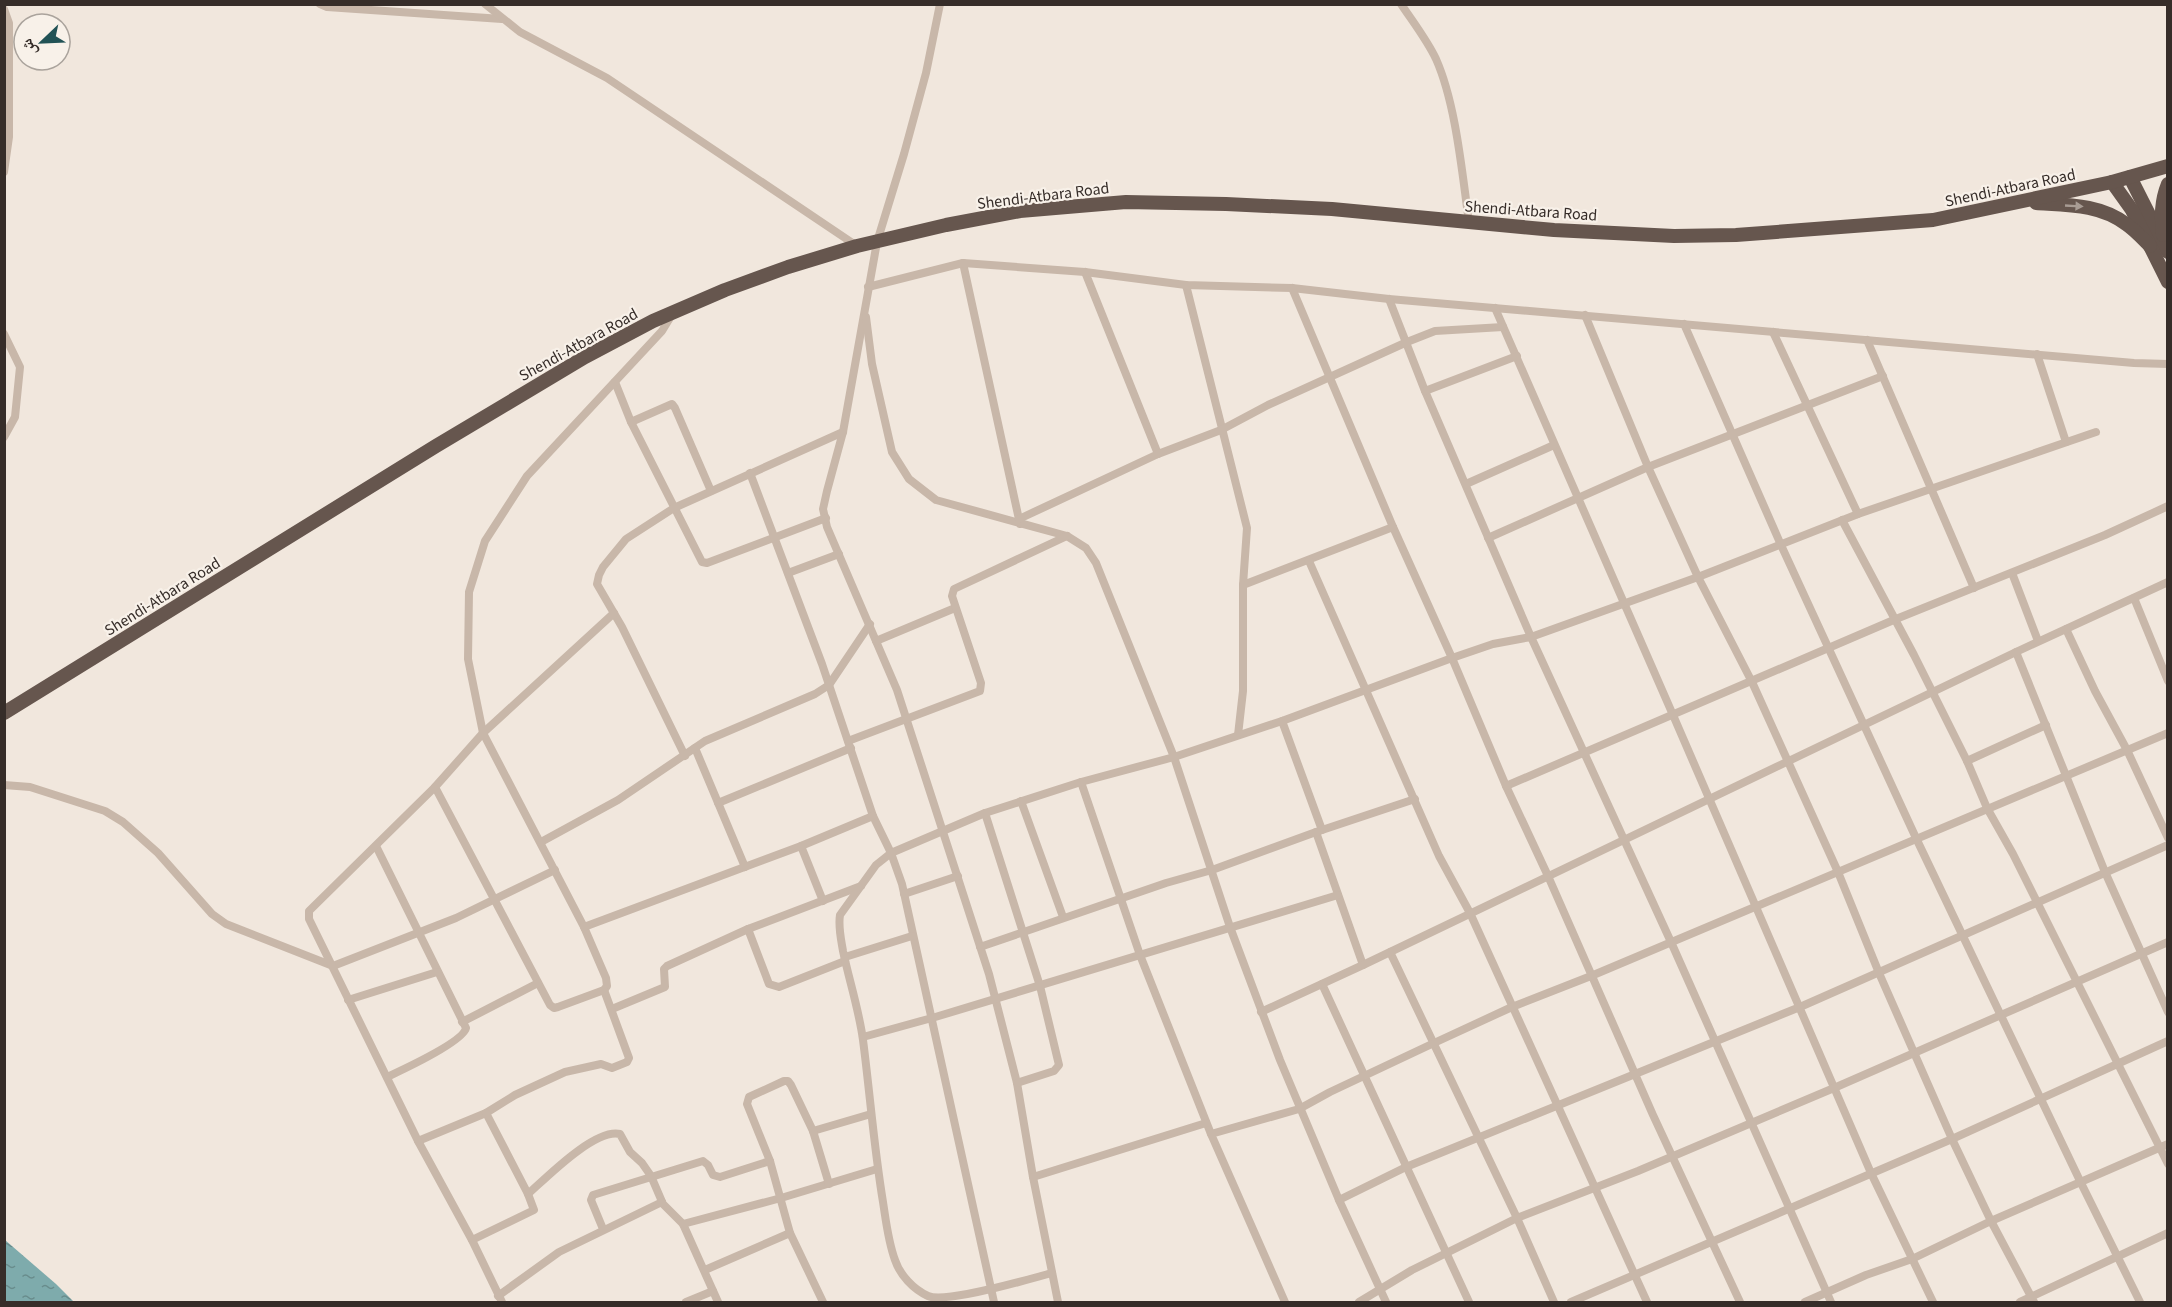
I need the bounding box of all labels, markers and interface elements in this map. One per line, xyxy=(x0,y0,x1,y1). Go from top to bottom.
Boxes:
north arrow xyxy=(12,12,72,72)
text: ش xyxy=(16,35,43,60)
street label: Shendi-Atbara Road xyxy=(1943,163,2078,213)
street label: Shendi-Atbara Road xyxy=(976,177,1111,215)
street label: Shendi-Atbara Road xyxy=(1464,195,1598,227)
one-way arrow xyxy=(2064,201,2083,210)
street label: Shendi-Atbara Road xyxy=(515,303,642,387)
street label: Shendi-Atbara Road xyxy=(100,552,225,641)

